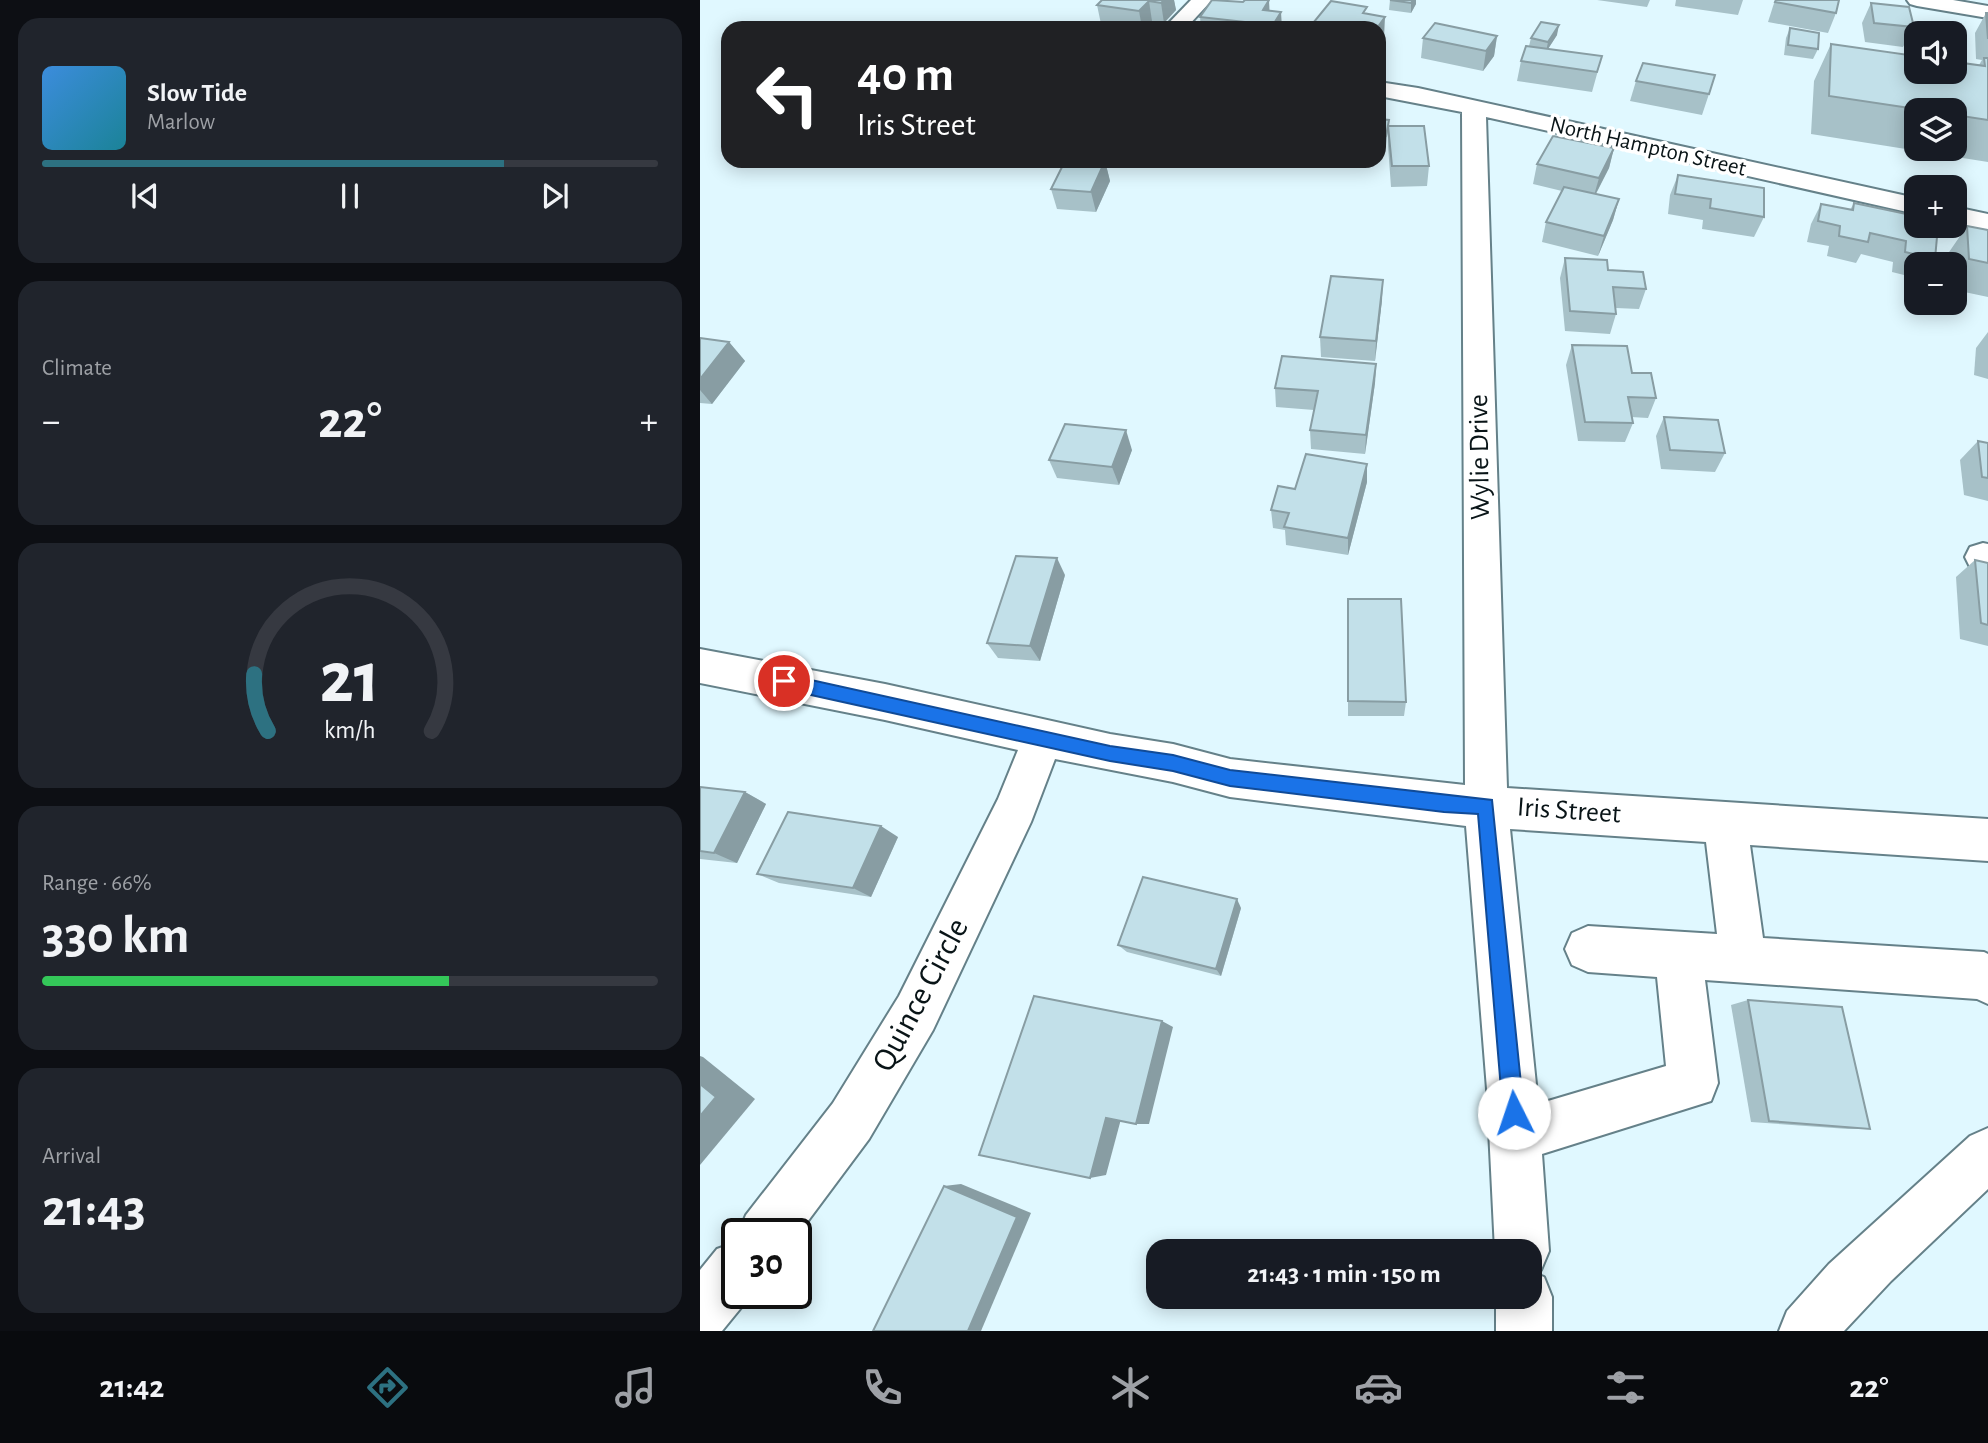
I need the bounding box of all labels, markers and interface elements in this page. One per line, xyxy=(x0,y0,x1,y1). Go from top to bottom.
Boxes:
map controls xyxy=(1904,21,1967,315)
button: sound xyxy=(1904,21,1967,84)
icon: left xyxy=(742,49,833,140)
text: 40 m xyxy=(857,51,954,100)
text: Slow Tide xyxy=(147,80,247,106)
button: layers xyxy=(1904,98,1967,161)
text: Iris Street xyxy=(857,109,976,141)
text: Marlow xyxy=(147,111,215,134)
street label: North Hampton Street xyxy=(1548,113,1749,181)
button: + xyxy=(1904,175,1967,238)
icon: previous xyxy=(126,177,164,215)
icon: pause xyxy=(331,177,369,215)
icon: next xyxy=(536,177,574,215)
button: − xyxy=(1904,252,1967,315)
text: Climate xyxy=(42,357,112,380)
street label: Wylie Drive xyxy=(1465,394,1495,520)
text: 22° xyxy=(318,395,382,447)
text: − xyxy=(42,403,60,441)
text: + xyxy=(640,403,658,441)
text: 21 xyxy=(320,644,380,717)
pin xyxy=(754,651,814,711)
icon: arrive xyxy=(765,662,803,700)
text: km/h xyxy=(324,718,376,743)
street label: Iris Street xyxy=(1516,793,1622,829)
text: Range · 66% xyxy=(42,872,152,895)
text: 330 km xyxy=(42,910,189,962)
street label: Quince Circle xyxy=(867,913,975,1077)
position arrow xyxy=(1477,1076,1551,1150)
text: Arrival xyxy=(42,1145,101,1168)
text: 21:43 xyxy=(42,1183,146,1235)
speed limit sign: 30 xyxy=(721,1218,812,1309)
text: 21:43 · 1 min · 150 m xyxy=(1247,1261,1441,1287)
icon: directions xyxy=(363,1363,412,1412)
icon: music xyxy=(611,1363,660,1412)
icon: phone xyxy=(858,1363,907,1412)
icon: climate xyxy=(1106,1363,1155,1412)
icon: car xyxy=(1354,1363,1403,1412)
icon: filters xyxy=(1601,1363,1650,1412)
text: 21:42 xyxy=(99,1371,164,1403)
text: 22° xyxy=(1849,1371,1889,1403)

